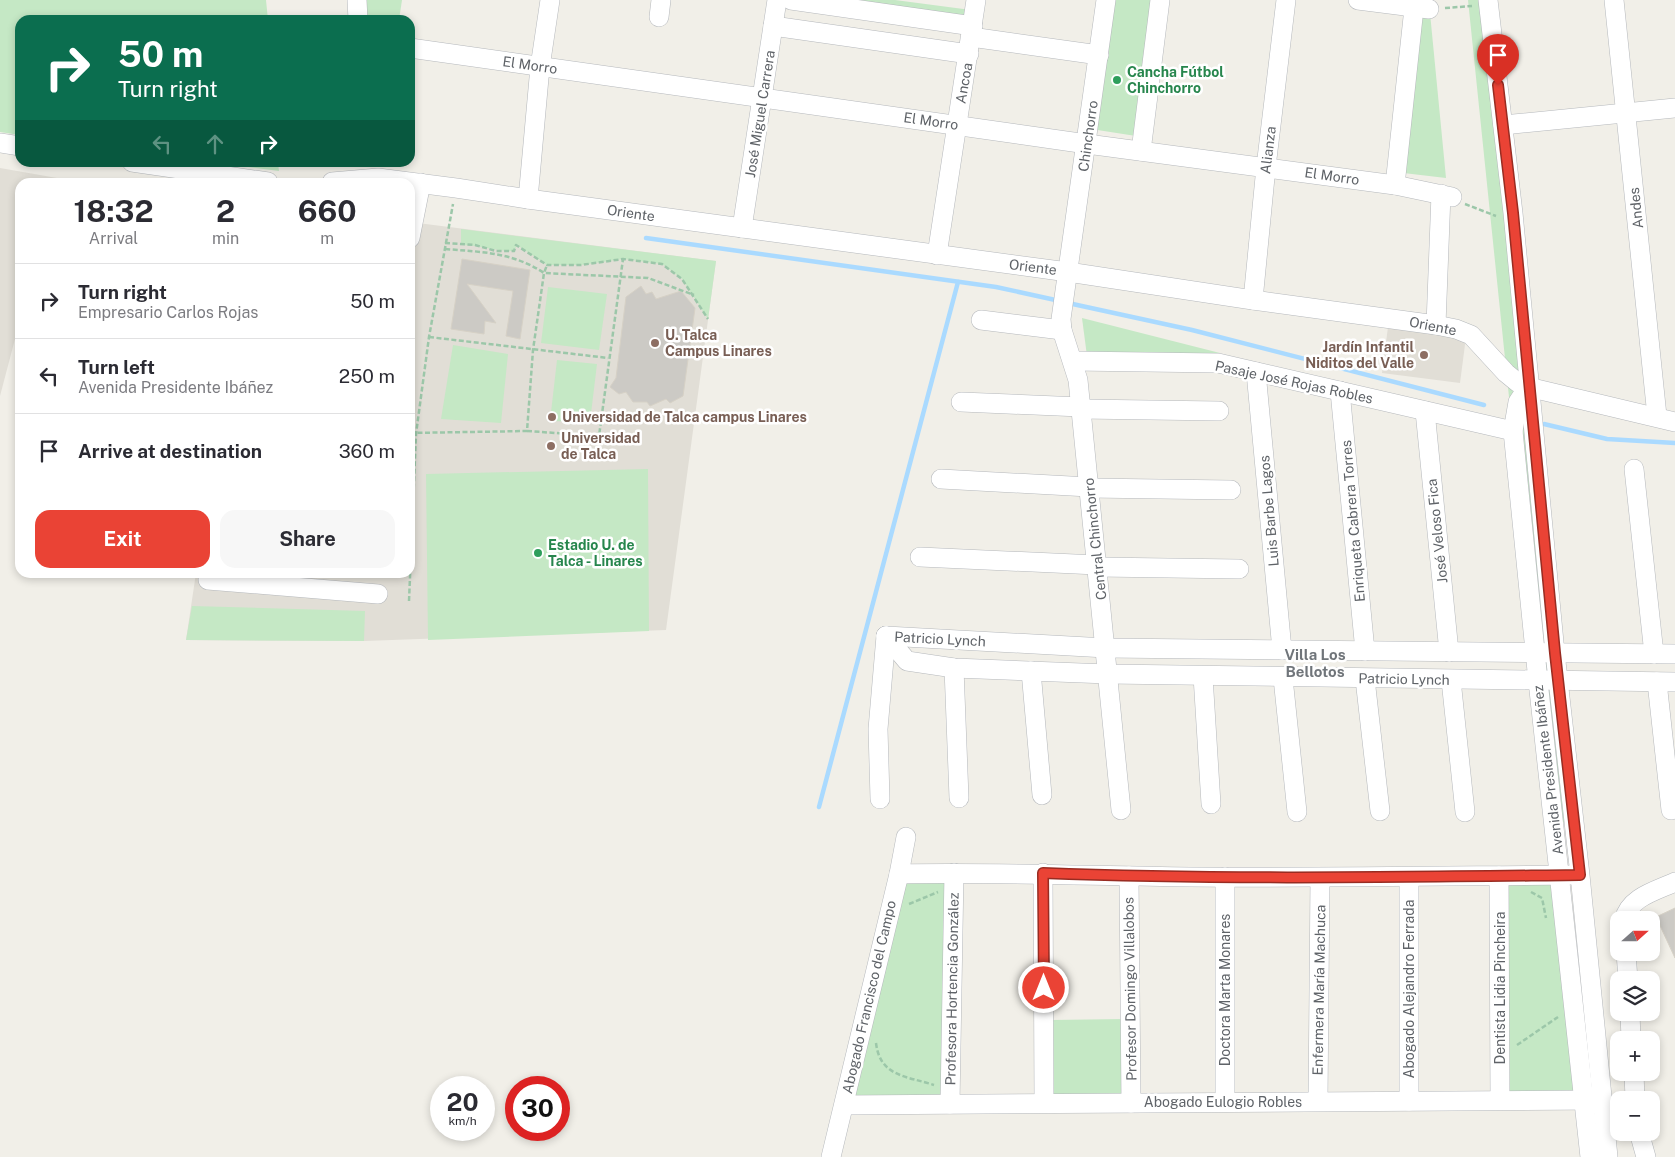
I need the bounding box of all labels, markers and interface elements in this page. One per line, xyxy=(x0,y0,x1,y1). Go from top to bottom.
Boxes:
text: 50 m xyxy=(118,34,203,75)
pin xyxy=(1477,34,1519,85)
icon: right xyxy=(35,35,100,100)
icon: arrive xyxy=(1484,41,1512,69)
street label: José Miguel Carrera xyxy=(742,49,778,179)
street label: El Morro xyxy=(502,53,558,77)
street label: Ancoa xyxy=(953,61,975,105)
place label: Cancha Fútbol Chinchorro xyxy=(1127,64,1224,96)
marker: Cancha Fútbol Chinchorro xyxy=(1111,74,1123,86)
text: Turn right xyxy=(118,76,218,102)
street label: Chinchorro xyxy=(1075,99,1101,173)
street label: El Morro xyxy=(903,109,959,133)
street label: Alianza xyxy=(1257,125,1279,175)
icon: left xyxy=(148,130,176,158)
icon: ahead xyxy=(201,130,229,158)
icon: right xyxy=(254,130,282,158)
street label: El Morro xyxy=(1304,164,1360,188)
street label: Andes xyxy=(1626,187,1646,229)
text: 18:32 xyxy=(74,193,154,229)
text: 2 xyxy=(216,193,235,229)
text: 660 xyxy=(298,193,356,229)
street label: Oriente xyxy=(606,202,656,224)
text: Arrival xyxy=(89,229,138,248)
text: min xyxy=(212,229,239,248)
text: m xyxy=(320,229,334,248)
street label: Oriente xyxy=(1008,256,1058,278)
text: Turn right xyxy=(78,281,167,303)
icon: right xyxy=(35,287,63,315)
text: 50 m xyxy=(350,290,395,312)
text: Empresario Carlos Rojas xyxy=(78,303,258,322)
street label: Oriente xyxy=(1408,314,1458,338)
place label: U. Talca Campus Linares xyxy=(665,327,772,359)
marker: U. Talca Campus Linares xyxy=(649,337,661,349)
place label: Jardín Infantil Niditos del Valle xyxy=(1305,339,1414,371)
marker: Jardín Infantil Niditos del Valle xyxy=(1418,349,1430,361)
text: Turn left xyxy=(78,356,155,378)
street label: Pasaje José Rojas Robles xyxy=(1214,357,1374,407)
icon: left xyxy=(35,362,63,390)
text: 250 m xyxy=(339,365,395,387)
text: Avenida Presidente Ibáñez xyxy=(78,378,273,397)
place label: Universidad de Talca campus Linares xyxy=(562,409,807,425)
marker: Universidad de Talca campus Linares xyxy=(546,411,558,423)
place label: Universidad de Talca xyxy=(561,430,640,462)
icon: arrive xyxy=(35,437,63,465)
street label: Enriqueta Cabrera Torres xyxy=(1338,439,1368,603)
text: Arrive at destination xyxy=(78,440,262,462)
text: 360 m xyxy=(339,440,395,462)
marker: Universidad de Talca xyxy=(545,440,557,452)
street label: Luis Barbe Lagos xyxy=(1256,455,1282,567)
street label: Central Chinchorro xyxy=(1081,477,1109,601)
street label: José Veloso Fica xyxy=(1424,478,1450,584)
button: Exit xyxy=(35,510,210,568)
button: Share xyxy=(220,510,395,568)
place label: Estadio U. de Talca - Linares xyxy=(548,537,643,569)
marker: Estadio U. de Talca - Linares xyxy=(532,547,544,559)
street label: Patricio Lynch xyxy=(894,629,986,649)
district label: Villa Los Bellotos xyxy=(1284,646,1346,680)
street label: Patricio Lynch xyxy=(1358,670,1450,688)
street label: Avenida Presidente Ibáñez xyxy=(1530,684,1566,856)
street label: Profesora Hortencia González xyxy=(942,892,962,1086)
street label: Profesor Domingo Villalobos xyxy=(1120,897,1140,1081)
street label: Abogado Francisco del Campo xyxy=(839,899,899,1095)
street label: Abogado Alejandro Ferrada xyxy=(1401,900,1417,1078)
street label: Enfermera María Machuca xyxy=(1310,904,1328,1076)
north arrow xyxy=(1610,911,1660,961)
map controls xyxy=(1610,911,1660,1141)
street label: Dentista Lidia Pincheira xyxy=(1492,912,1508,1064)
street label: Doctora Marta Monares xyxy=(1217,914,1233,1066)
position arrow xyxy=(1017,961,1069,1013)
button: layers xyxy=(1610,971,1660,1021)
button: + xyxy=(1610,1031,1660,1081)
speed limit sign: 30 xyxy=(505,1076,570,1141)
text: 20 xyxy=(447,1087,479,1117)
button: − xyxy=(1610,1091,1660,1141)
street label: Abogado Eulogio Robles xyxy=(1144,1094,1302,1110)
text: km/h xyxy=(448,1114,477,1128)

